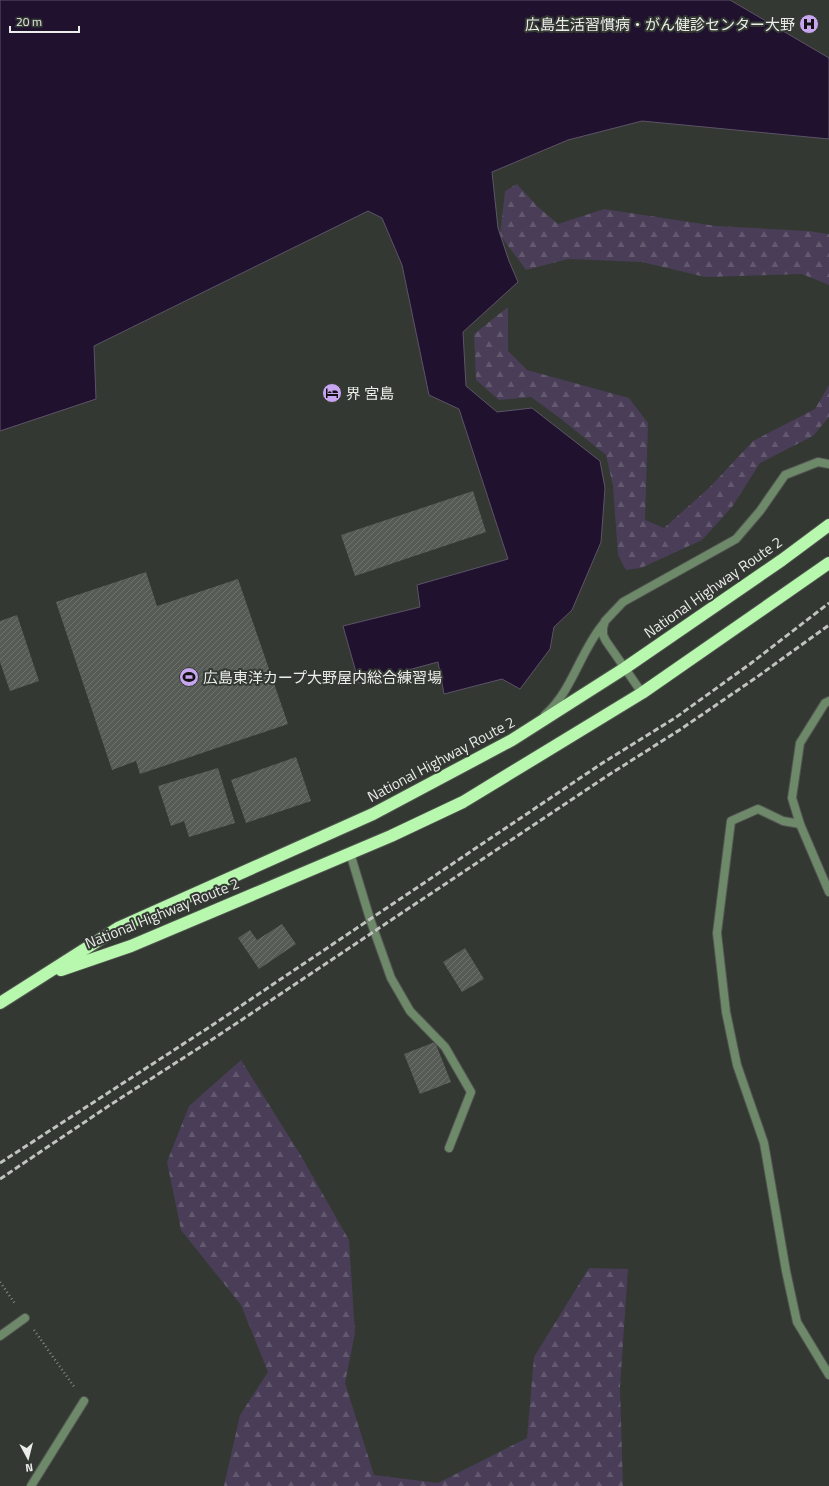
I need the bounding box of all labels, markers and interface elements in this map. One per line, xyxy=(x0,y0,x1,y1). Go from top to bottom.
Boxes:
scale bar xyxy=(10,8,79,34)
text: 20 m xyxy=(16,12,42,31)
place label: 広島生活習慣病・がん健診センター大野 xyxy=(525,13,795,36)
hospital icon: 広島生活習慣病・がん健診センター大野 xyxy=(798,13,820,35)
hotel icon: 界 宮島 xyxy=(321,382,343,404)
place label: 界 宮島 xyxy=(346,382,394,405)
street label: National Highway Route 2 xyxy=(639,530,787,644)
sports icon: 広島東洋カープ大野屋内総合練習場 xyxy=(178,666,200,688)
place label: 広島東洋カープ大野屋内総合練習場 xyxy=(203,666,442,689)
street label: National Highway Route 2 xyxy=(363,710,519,808)
street label: National Highway Route 2 xyxy=(81,872,243,954)
north arrow xyxy=(8,1438,48,1478)
text: N xyxy=(24,1460,34,1476)

